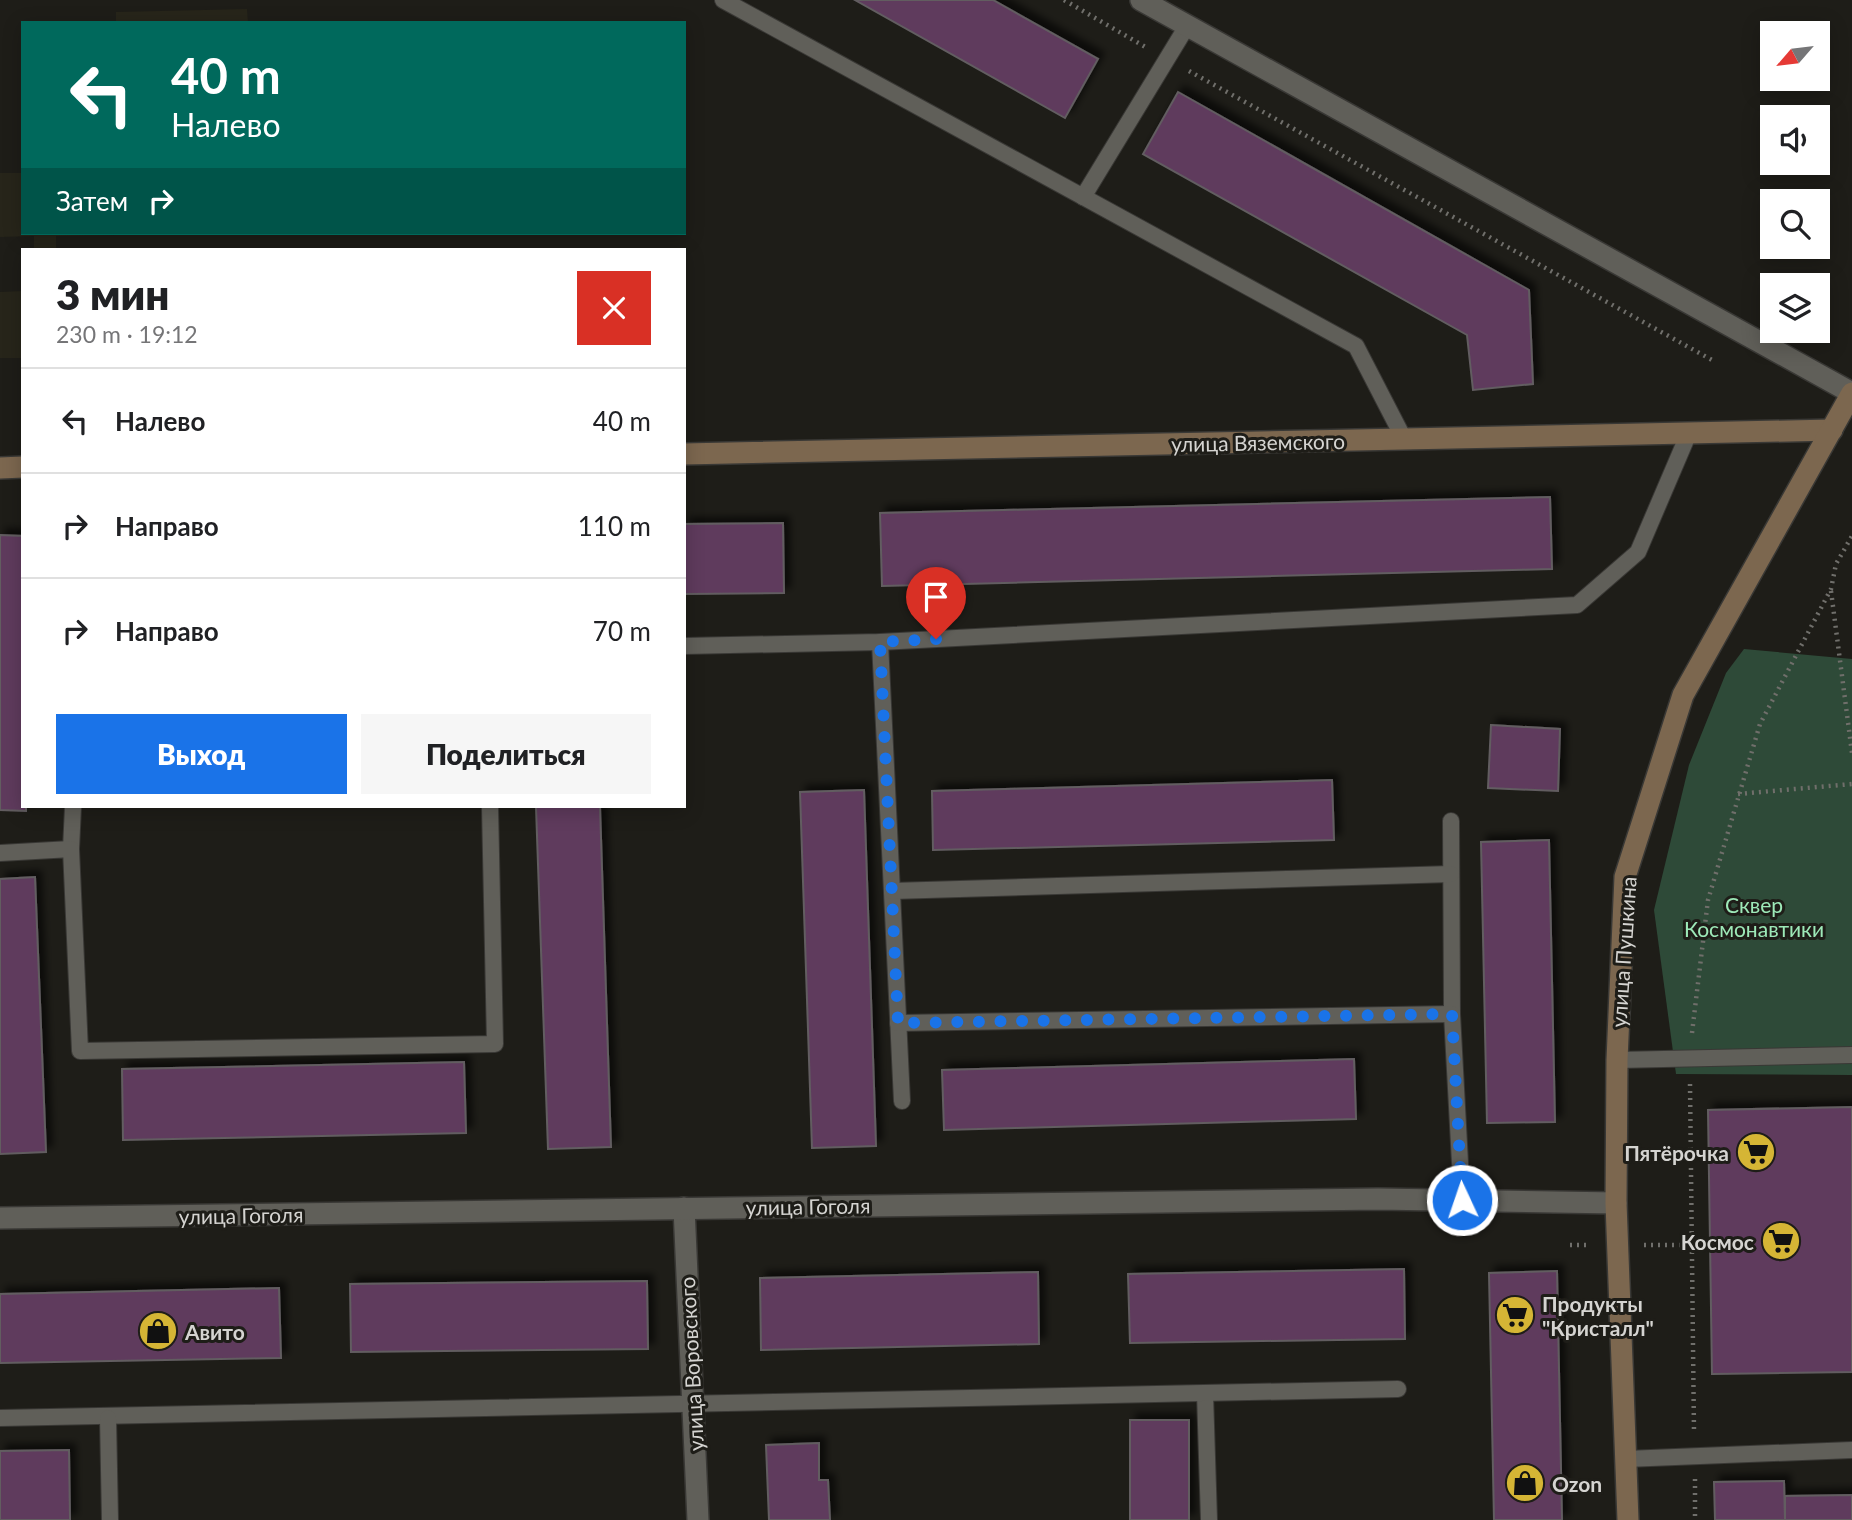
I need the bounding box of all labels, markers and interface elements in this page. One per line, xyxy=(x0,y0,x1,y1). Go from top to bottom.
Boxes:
north arrow xyxy=(1760,21,1830,91)
map controls xyxy=(1760,21,1830,343)
text: 40 m xyxy=(171,46,281,104)
icon: left xyxy=(56,49,147,140)
text: Налево xyxy=(171,105,281,144)
button: sound xyxy=(1760,105,1830,175)
icon: right xyxy=(142,182,180,220)
text: Затем xyxy=(56,185,128,217)
button: search xyxy=(1760,189,1830,259)
text: 3 мин xyxy=(56,269,170,319)
button: close xyxy=(577,271,651,345)
button: layers xyxy=(1760,273,1830,343)
text: 230 m · 19:12 xyxy=(56,320,198,348)
icon: left xyxy=(56,402,94,440)
text: Налево xyxy=(115,405,205,437)
text: 40 m xyxy=(593,405,651,437)
street label: улица Вяземского xyxy=(1171,428,1345,456)
icon: right xyxy=(56,507,94,545)
text: Направо xyxy=(115,510,219,542)
text: 110 m xyxy=(578,510,651,542)
pin xyxy=(906,567,966,639)
icon: arrive xyxy=(917,578,955,616)
icon: right xyxy=(56,612,94,650)
text: Направо xyxy=(115,615,219,647)
text: 70 m xyxy=(593,615,651,647)
button: Выход xyxy=(56,714,347,794)
button: Поделиться xyxy=(361,714,651,794)
street label: улица Пушкина xyxy=(1605,876,1641,1028)
park label: Сквер Космонавтики xyxy=(1684,892,1824,941)
supermarket icon: Пятёрочка xyxy=(1735,1131,1777,1173)
place label: Пятёрочка xyxy=(1624,1140,1729,1165)
position arrow xyxy=(1425,1163,1499,1237)
street label: улица Гоголя xyxy=(745,1192,871,1220)
street label: улица Гоголя xyxy=(178,1201,304,1229)
supermarket icon: Космос xyxy=(1760,1220,1802,1262)
place label: Космос xyxy=(1681,1229,1754,1254)
street label: улица Воровского xyxy=(674,1276,708,1452)
place label: Продукты "Кристалл" xyxy=(1542,1291,1654,1340)
supermarket icon: Продукты "Кристалл" xyxy=(1494,1294,1536,1336)
shop icon: Авито xyxy=(137,1310,179,1352)
place label: Авито xyxy=(184,1319,245,1344)
shop icon: Ozon xyxy=(1504,1462,1546,1504)
place label: Ozon xyxy=(1552,1471,1602,1496)

